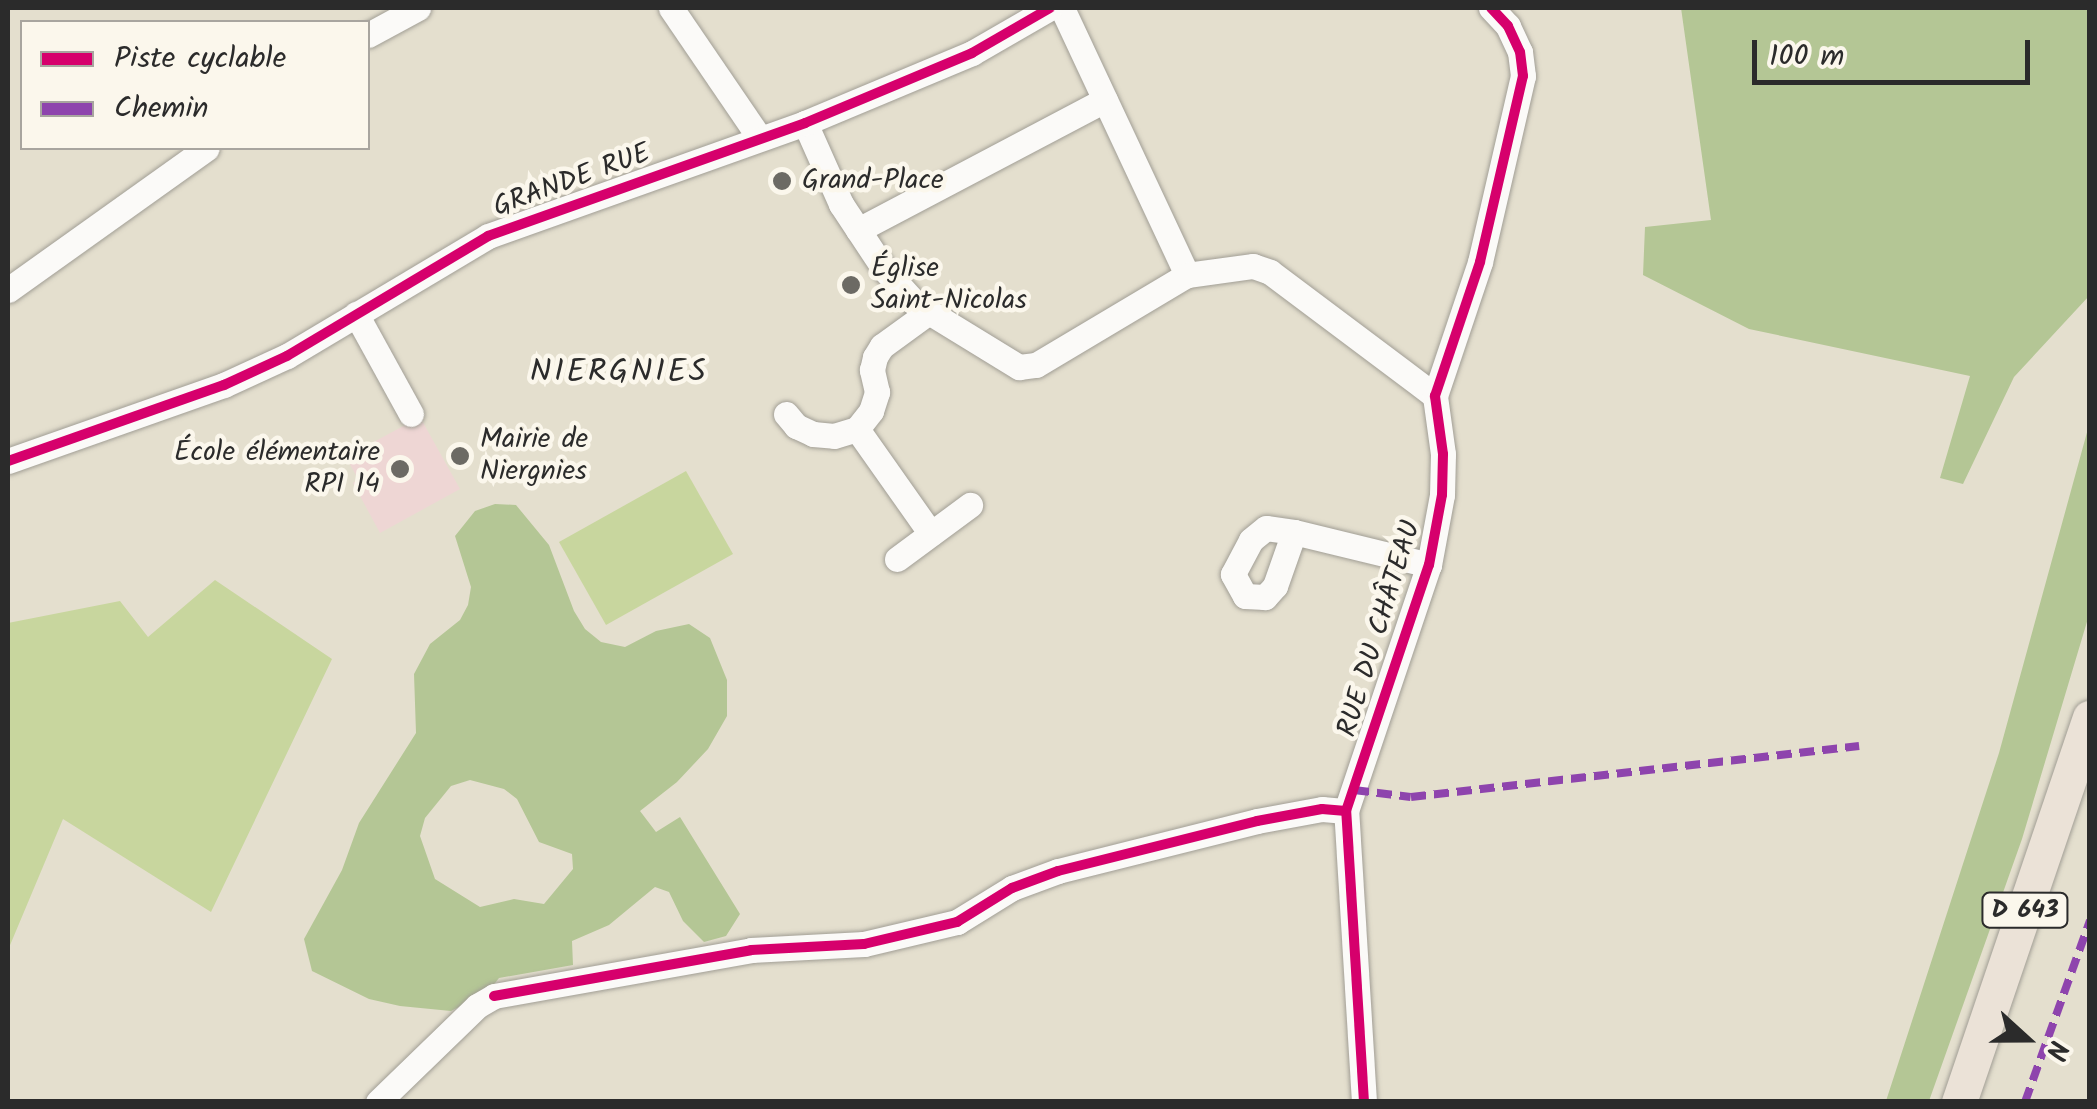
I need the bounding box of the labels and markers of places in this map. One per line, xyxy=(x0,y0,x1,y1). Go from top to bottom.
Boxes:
place label: Grand-Place xyxy=(802,164,944,198)
marker: Grand-Place xyxy=(771,170,793,192)
place label: Église Saint-Nicolas xyxy=(871,252,1027,318)
marker: Église Saint-Nicolas xyxy=(840,274,862,296)
place label: Mairie de Niergnies xyxy=(480,423,588,489)
place label: École élémentaire RPI 14 xyxy=(174,436,380,502)
marker: Mairie de Niergnies xyxy=(449,445,471,467)
marker: École élémentaire RPI 14 xyxy=(389,458,411,480)

